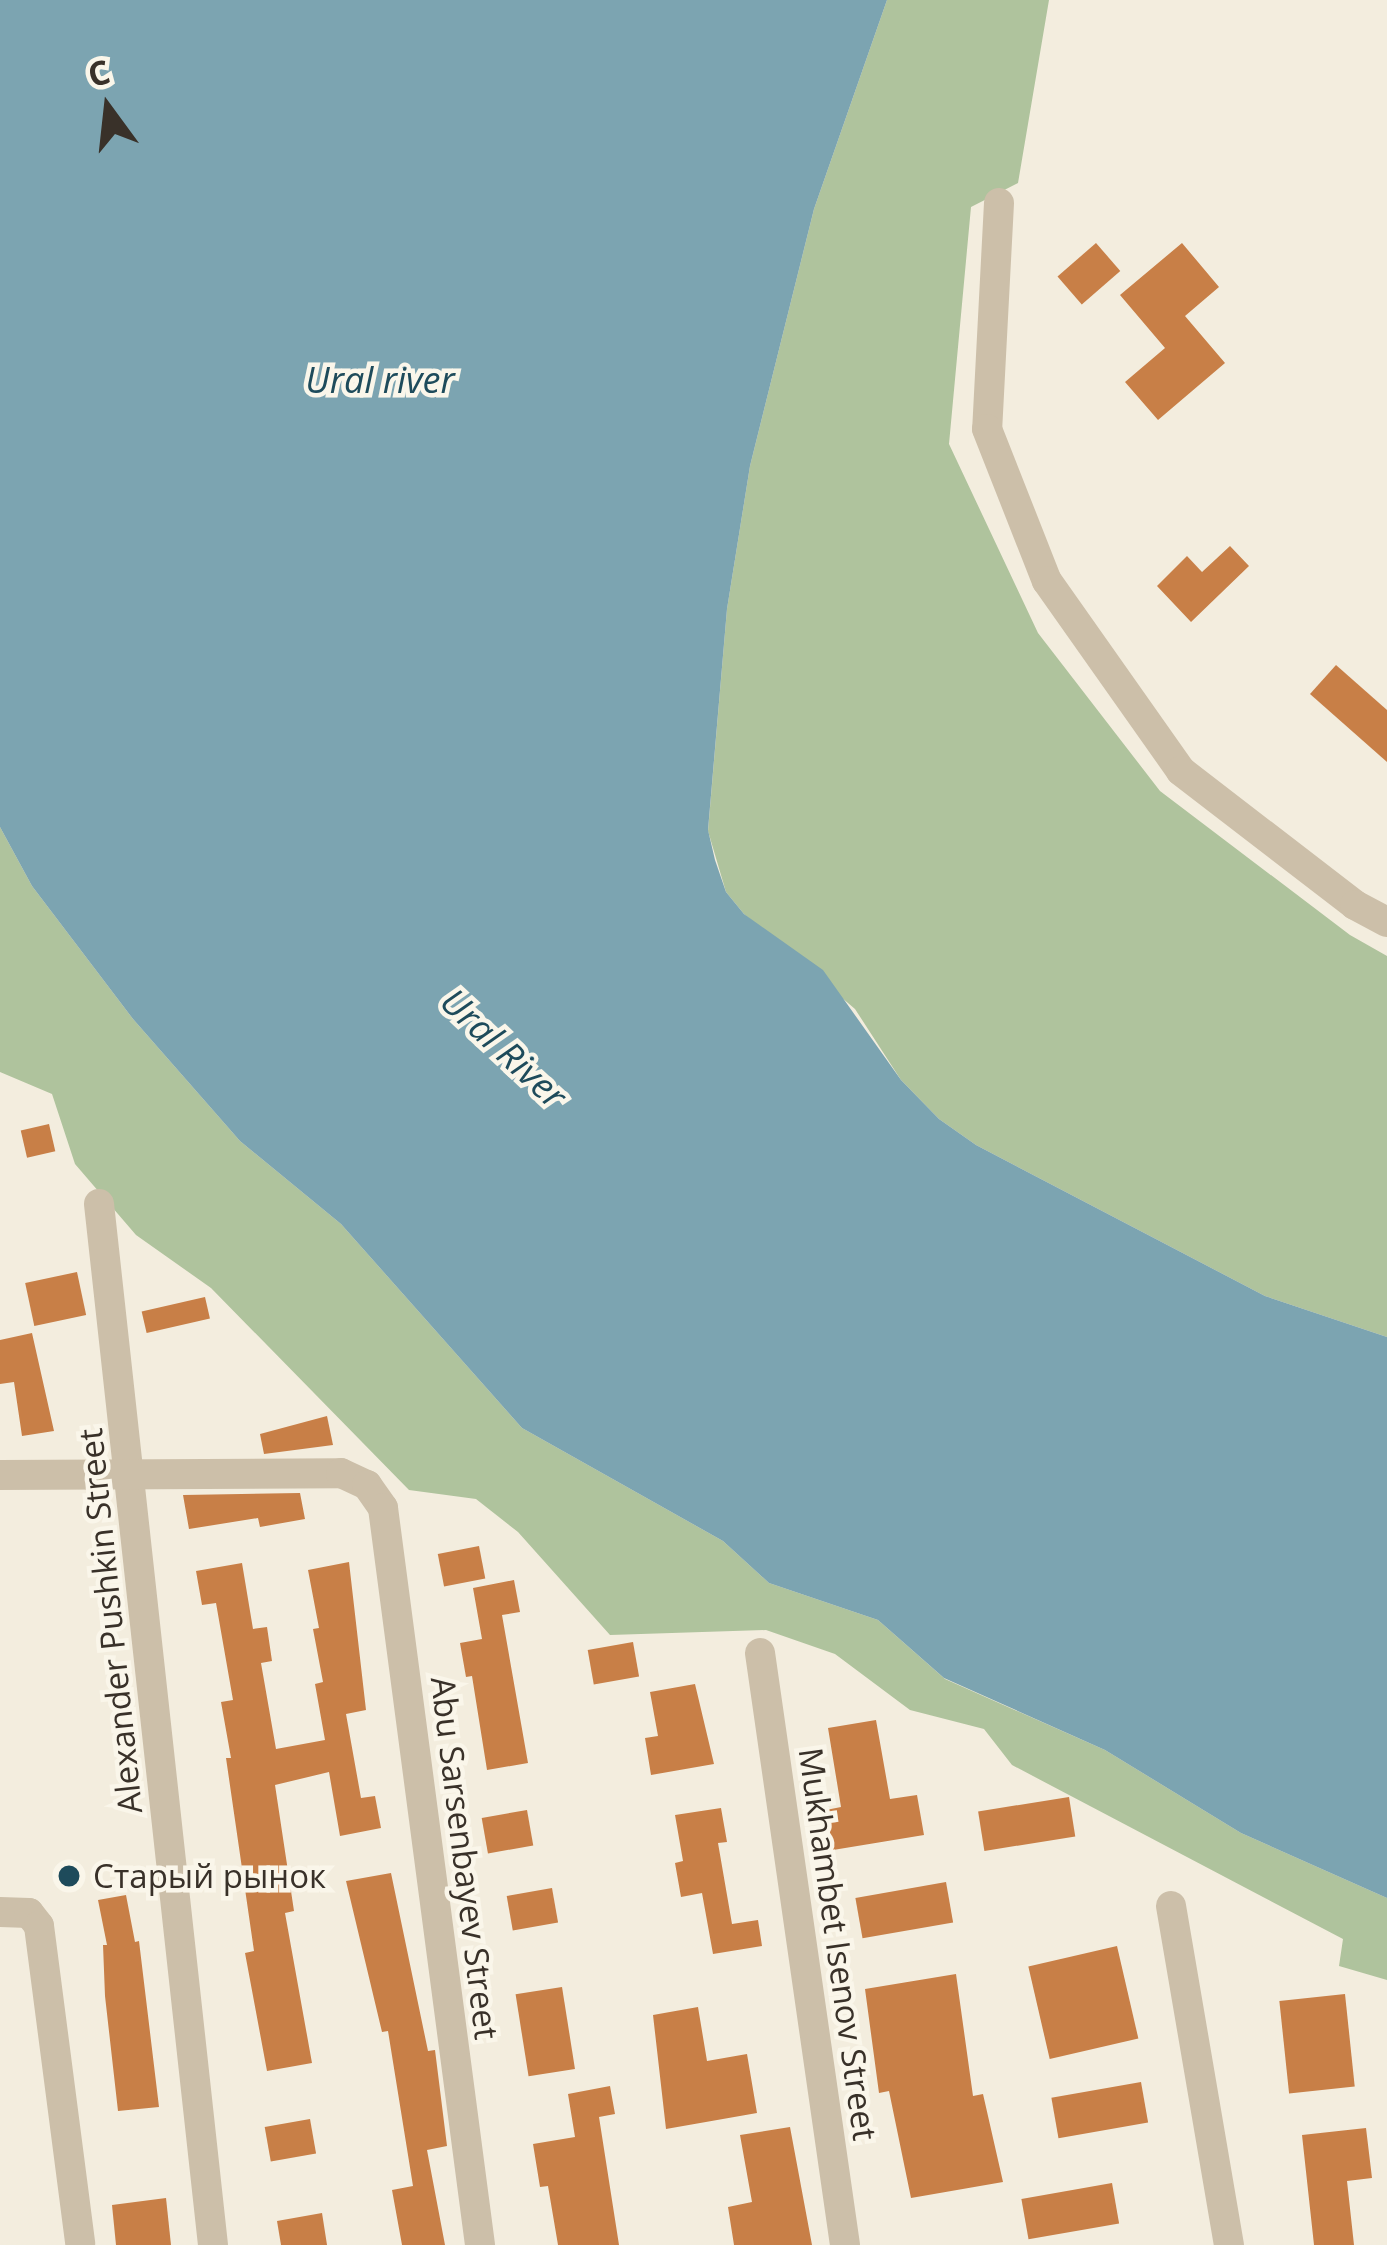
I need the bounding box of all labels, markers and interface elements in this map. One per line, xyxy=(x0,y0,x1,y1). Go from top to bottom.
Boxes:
north arrow xyxy=(48,48,168,168)
text: С xyxy=(83,48,115,97)
water label: Ural river xyxy=(305,358,455,402)
water label: Ural River xyxy=(432,979,576,1117)
street label: Alexander Pushkin Street xyxy=(70,1426,150,1816)
street label: Abu Sarsenbayev Street xyxy=(423,1674,507,2042)
street label: Mukhambet Isenov Street xyxy=(791,1745,885,2143)
place label: Старый рынок xyxy=(93,1856,326,1896)
marker: Старый рынок xyxy=(56,1863,82,1889)

